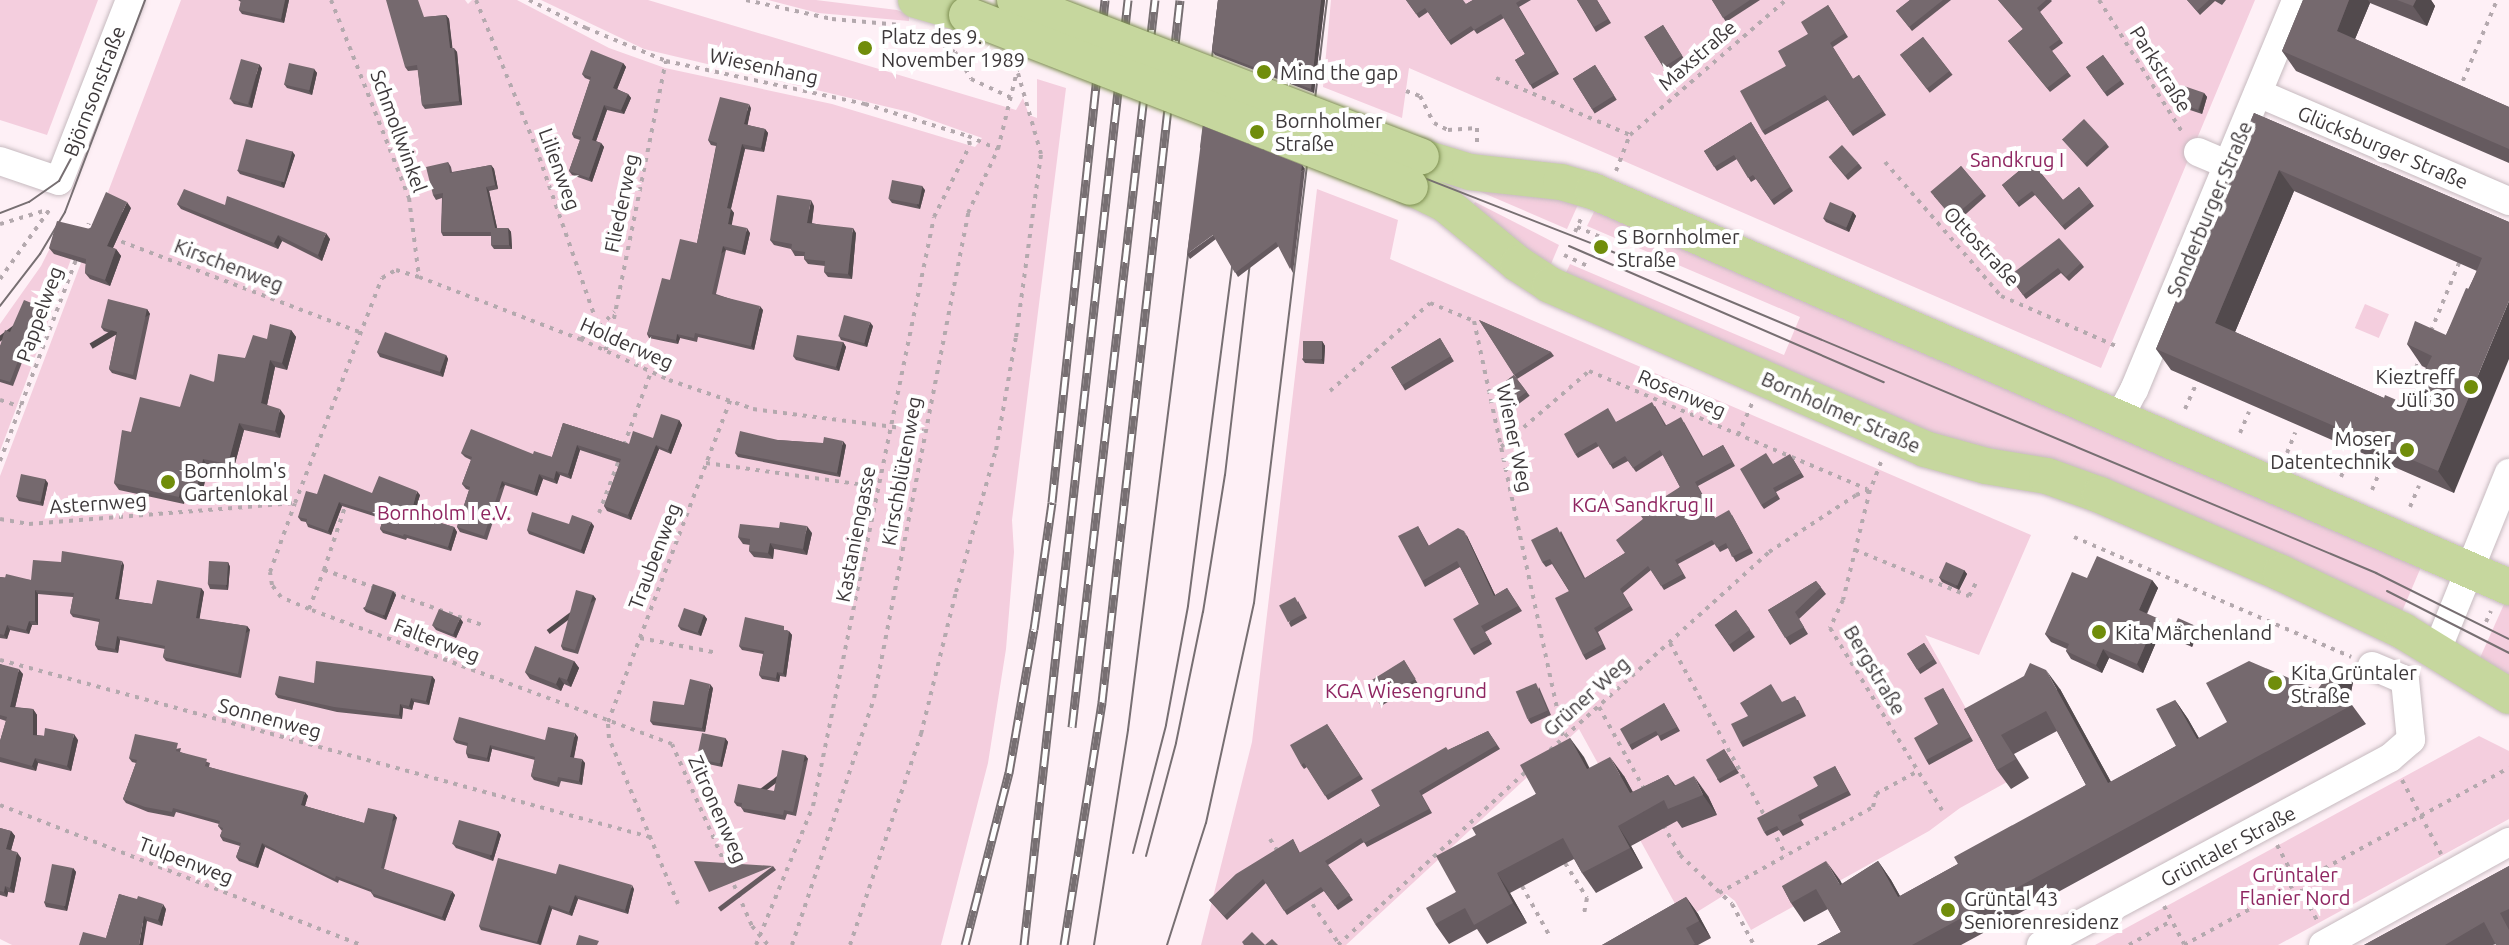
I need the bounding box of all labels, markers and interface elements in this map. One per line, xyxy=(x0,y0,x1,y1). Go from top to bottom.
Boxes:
street label: Maxstraße xyxy=(1653,15,1741,95)
street label: Parkstraße xyxy=(2125,21,2197,117)
street label: Björnsonstraße xyxy=(58,22,130,160)
place label: Platz des 9. November 1989 xyxy=(881,24,1025,71)
marker: Platz des 9. November 1989 xyxy=(856,39,874,57)
street label: Wiesenhang xyxy=(707,43,821,89)
place label: Mind the gap xyxy=(1280,60,1398,84)
marker: Mind the gap xyxy=(1255,63,1273,81)
street label: Schmollwinkel xyxy=(366,67,432,195)
street label: Glücksburger Straße xyxy=(2294,100,2472,194)
place label: Bornholmer Straße xyxy=(1275,108,1383,155)
street label: Sonderburger Straße xyxy=(2161,118,2257,300)
marker: Bornholmer Straße xyxy=(1246,121,1268,143)
street label: Lilienweg xyxy=(534,125,586,213)
park label: Sandkrug I xyxy=(1970,147,2064,171)
street label: Fliederweg xyxy=(599,151,643,255)
street label: Ottostraße xyxy=(1939,201,2025,291)
place label: S Bornholmer Straße xyxy=(1617,224,1740,271)
street label: Kirschenweg xyxy=(171,233,287,297)
marker: S Bornholmer Straße xyxy=(1592,238,1610,256)
street label: Pappelweg xyxy=(11,263,67,365)
street label: Holderweg xyxy=(577,312,677,374)
street label: Rosenweg xyxy=(1634,364,1730,422)
place label: Kieztreff Jüli 30 xyxy=(2376,364,2455,411)
street label: Bornholmer Straße xyxy=(1758,366,1924,458)
marker: Kieztreff Jüli 30 xyxy=(2462,378,2480,396)
street label: Wiener Weg xyxy=(1492,382,1538,494)
street label: Kirschblütenweg xyxy=(876,395,926,547)
place label: Moser Datentechnik xyxy=(2270,426,2391,473)
marker: Moser Datentechnik xyxy=(2398,441,2416,459)
place label: Bornholm's Gartenlokal xyxy=(184,458,288,505)
street label: Kastaniengasse xyxy=(830,464,880,604)
marker: Bornholm's Gartenlokal xyxy=(159,473,177,491)
street label: Asternweg xyxy=(48,488,148,518)
park label: KGA Sandkrug II xyxy=(1572,492,1714,516)
street label: Traubenweg xyxy=(623,499,685,613)
park label: Bornholm I e.V. xyxy=(377,500,511,524)
street label: Falterweg xyxy=(391,613,483,667)
place label: Kita Märchenland xyxy=(2115,620,2272,644)
street label: Bergstraße xyxy=(1839,621,1911,719)
marker: Kita Märchenland xyxy=(2090,623,2108,641)
street label: Grüner Weg xyxy=(1538,651,1634,741)
place label: Kita Grüntaler Straße xyxy=(2291,660,2417,707)
marker: Kita Grüntaler Straße xyxy=(2266,674,2284,692)
park label: KGA Wiesengrund xyxy=(1325,678,1487,702)
street label: Sonnenweg xyxy=(216,693,324,743)
street label: Zitronenweg xyxy=(684,751,752,867)
street label: Grüntaler Straße xyxy=(2156,800,2300,892)
street label: Tulpenweg xyxy=(135,831,237,889)
park label: Grüntaler Flanier Nord xyxy=(2240,862,2350,909)
place label: Grüntal 43 Seniorenresidenz xyxy=(1964,886,2119,933)
marker: Grüntal 43 Seniorenresidenz xyxy=(1939,901,1957,919)

